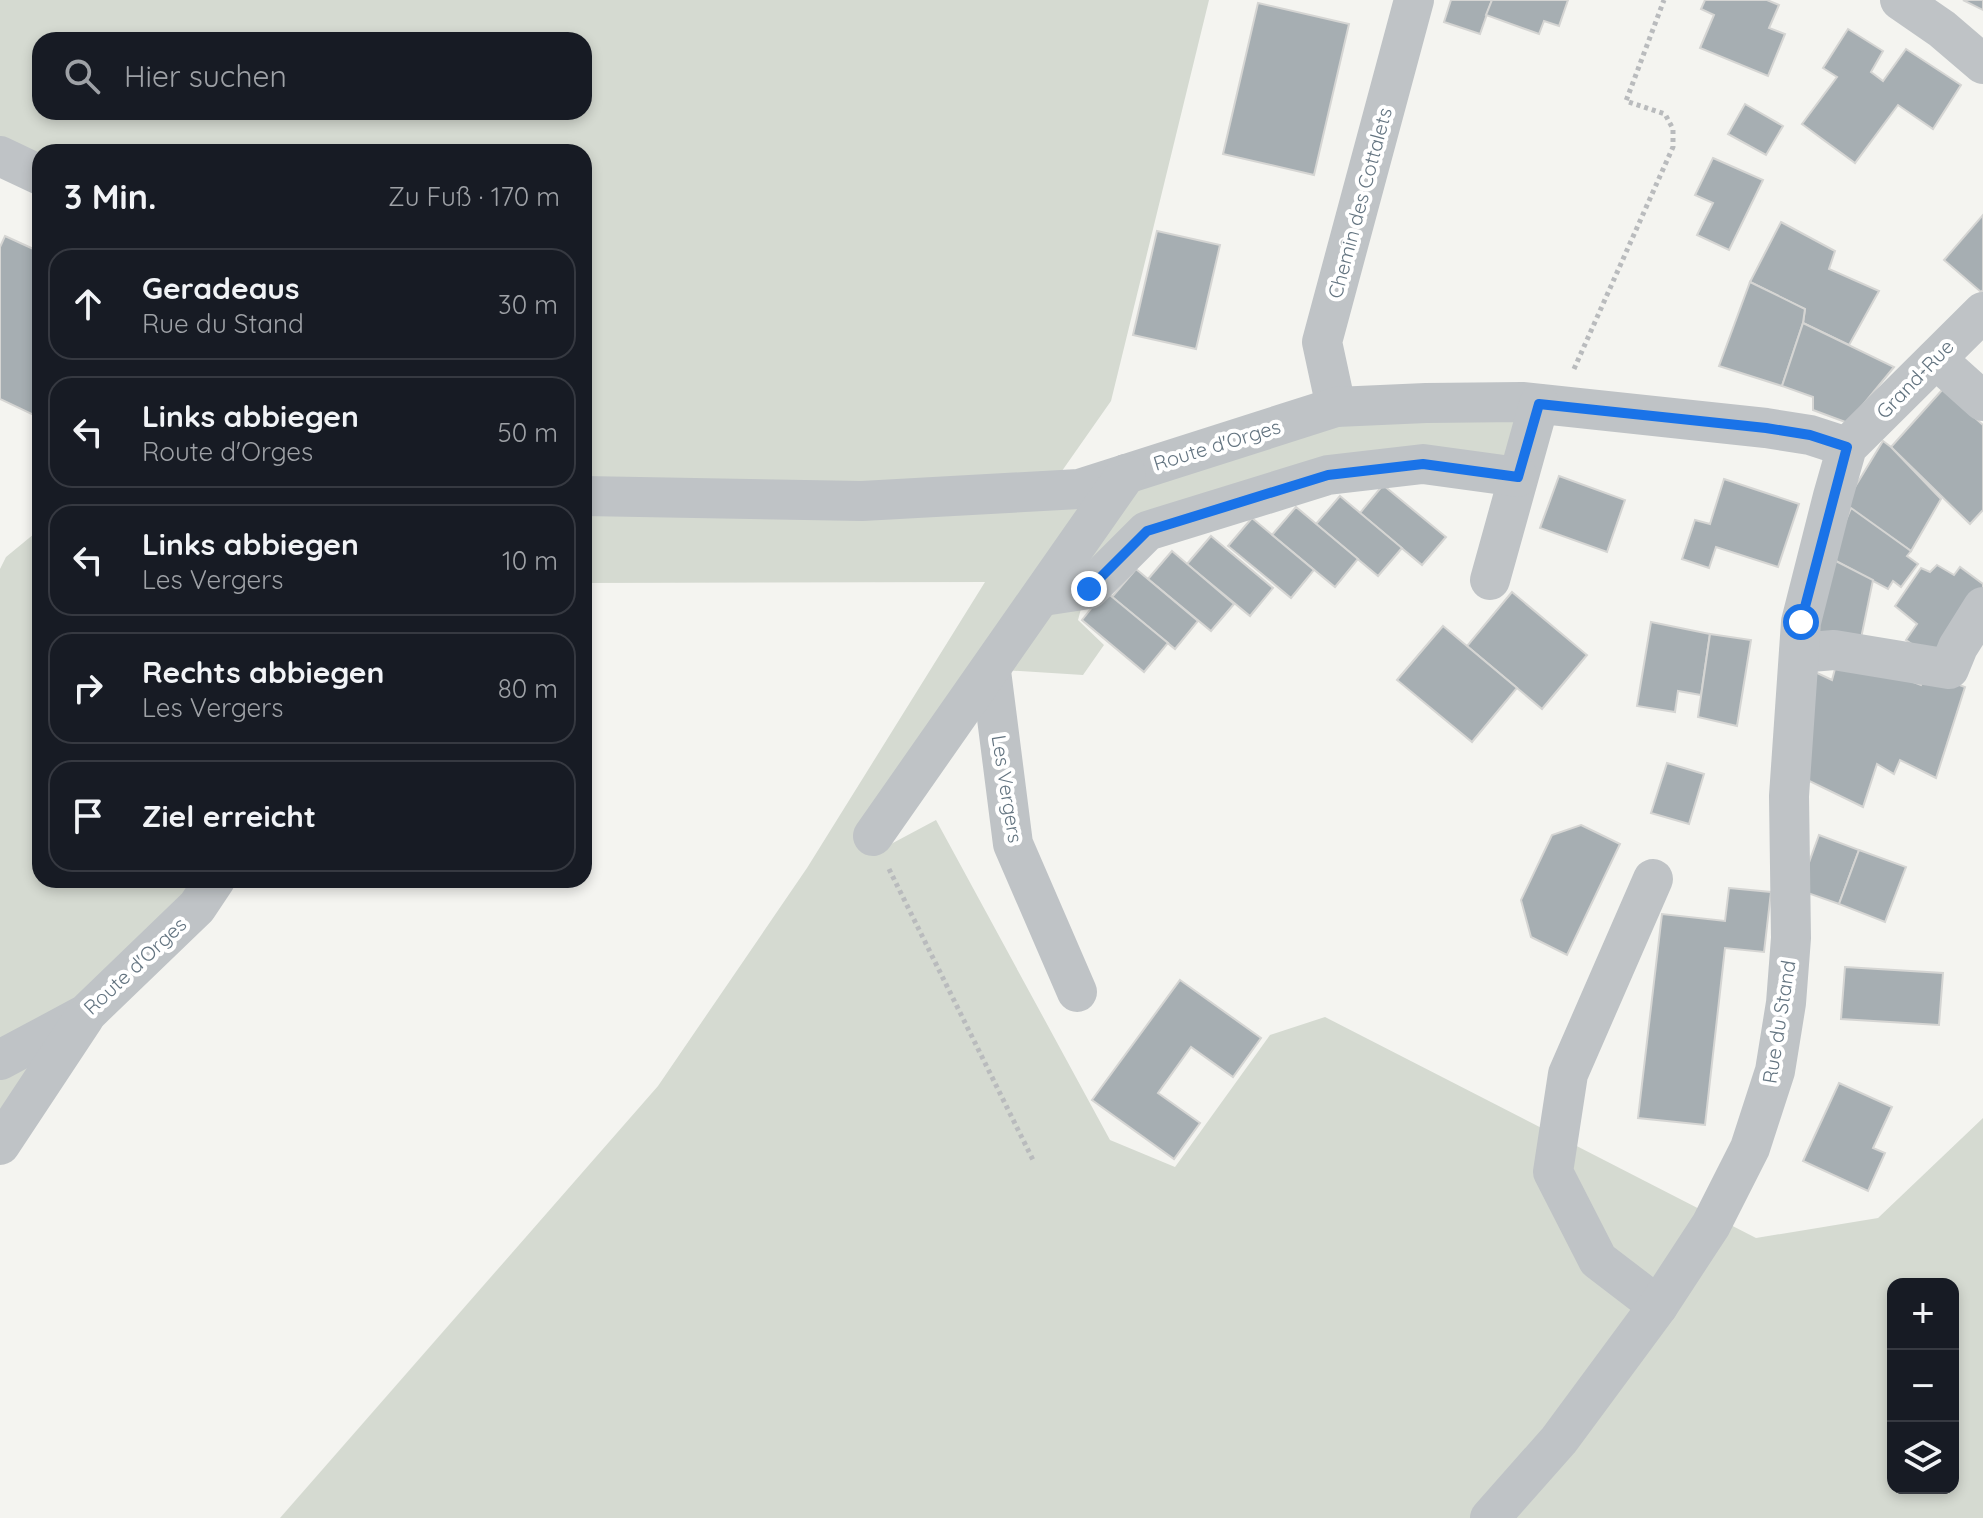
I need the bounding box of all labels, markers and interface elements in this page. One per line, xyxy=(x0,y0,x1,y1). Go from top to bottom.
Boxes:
search box xyxy=(32,32,592,120)
icon: search xyxy=(60,54,104,98)
text: Hier suchen xyxy=(124,57,287,95)
street label: Chemin des Cottalets xyxy=(1322,105,1397,301)
text: 3 Min. xyxy=(64,175,156,218)
text: Zu Fuß · 170 m xyxy=(388,180,560,213)
text: Geradeaus xyxy=(142,269,299,307)
icon: ahead xyxy=(66,282,110,326)
text: 30 m xyxy=(498,288,558,321)
text: Rue du Stand xyxy=(142,307,304,340)
street label: Grand-Rue xyxy=(1871,334,1959,424)
text: Links abbiegen xyxy=(142,397,359,435)
icon: left xyxy=(66,410,110,454)
street label: Route d'Orges xyxy=(1150,413,1283,476)
text: 50 m xyxy=(498,416,558,449)
text: Route d'Orges xyxy=(142,435,313,468)
text: Links abbiegen xyxy=(142,525,359,563)
icon: left xyxy=(66,538,110,582)
text: 10 m xyxy=(502,544,558,577)
text: Les Vergers xyxy=(142,563,283,596)
route end xyxy=(1071,571,1107,607)
route start xyxy=(1783,604,1819,640)
text: Rechts abbiegen xyxy=(142,653,384,691)
icon: right xyxy=(66,666,110,710)
text: 80 m xyxy=(498,672,558,705)
text: Les Vergers xyxy=(142,691,283,724)
street label: Les Vergers xyxy=(987,733,1028,845)
icon: arrive xyxy=(66,794,110,838)
text: Ziel erreicht xyxy=(142,797,316,835)
street label: Route d'Orges xyxy=(78,912,191,1020)
street label: Rue du Stand xyxy=(1756,959,1801,1085)
map controls xyxy=(1887,1278,1959,1494)
button: + xyxy=(1887,1278,1959,1350)
button: − xyxy=(1887,1350,1959,1422)
button: layers xyxy=(1887,1422,1959,1494)

